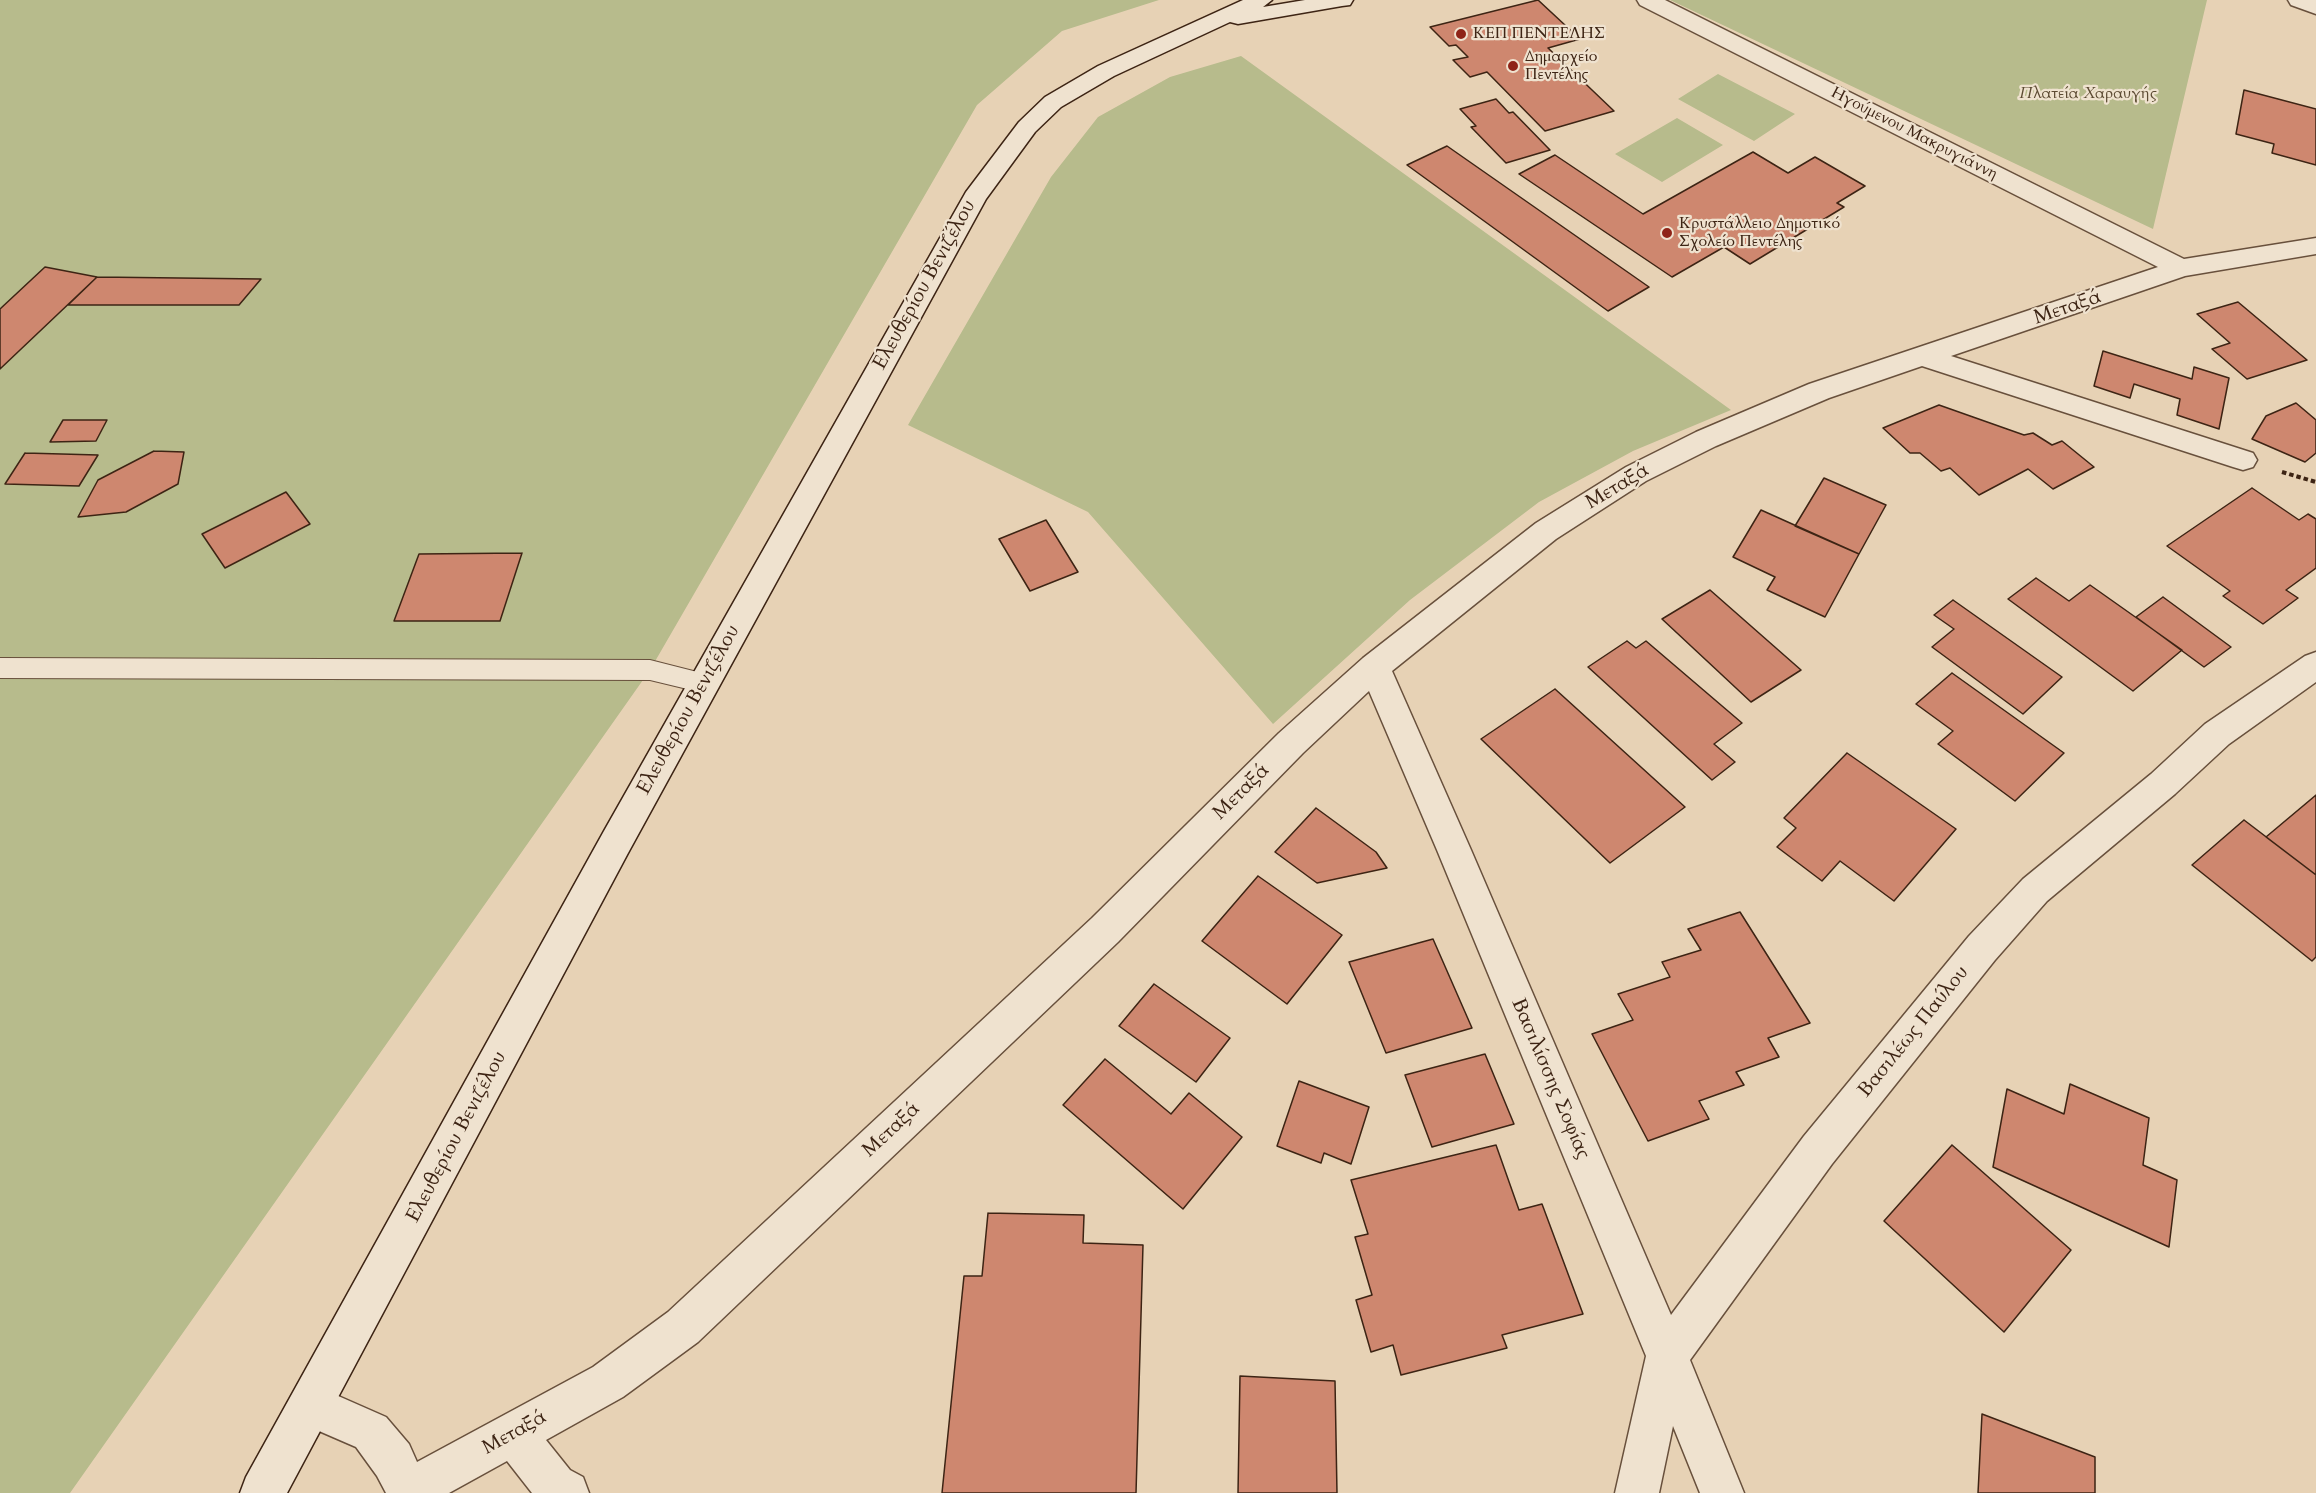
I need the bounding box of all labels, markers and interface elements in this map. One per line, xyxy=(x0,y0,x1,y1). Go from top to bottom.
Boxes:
place label: ΚΕΠ ΠΕΝΤΕΛΗΣ xyxy=(1473,24,1605,44)
marker: ΚΕΠ ΠΕΝΤΕΛΗΣ xyxy=(1454,27,1468,41)
place label: Δημαρχείο Πεντέλης xyxy=(1525,47,1597,85)
marker: Δημαρχείο Πεντέλης xyxy=(1506,59,1520,73)
street label: Ηγούμενου Μακρυγιάννη xyxy=(1828,84,2000,184)
park label: Πλατεία Χαραυγής xyxy=(2019,84,2157,104)
street label: Ελευθερίου Βενιζέλου xyxy=(868,196,982,374)
place label: Κρυστάλλειο Δημοτικό Σχολείο Πεντέλης xyxy=(1679,214,1840,252)
marker: Κρυστάλλειο Δημοτικό Σχολείο Πεντέλης xyxy=(1660,226,1674,240)
street label: Μεταξά xyxy=(2031,285,2105,331)
street label: Μεταξά xyxy=(1582,459,1654,515)
street label: Ελευθερίου Βενιζέλου xyxy=(632,621,746,799)
street label: Μεταξά xyxy=(1209,759,1275,825)
street label: Βασιλέως Παύλου xyxy=(1854,961,1974,1103)
street label: Βασιλίσσης Σοφίας xyxy=(1505,995,1595,1163)
street label: Ελευθερίου Βενιζέλου xyxy=(402,1047,512,1227)
street label: Μεταξά xyxy=(858,1097,926,1163)
street label: Μεταξά xyxy=(478,1405,552,1461)

